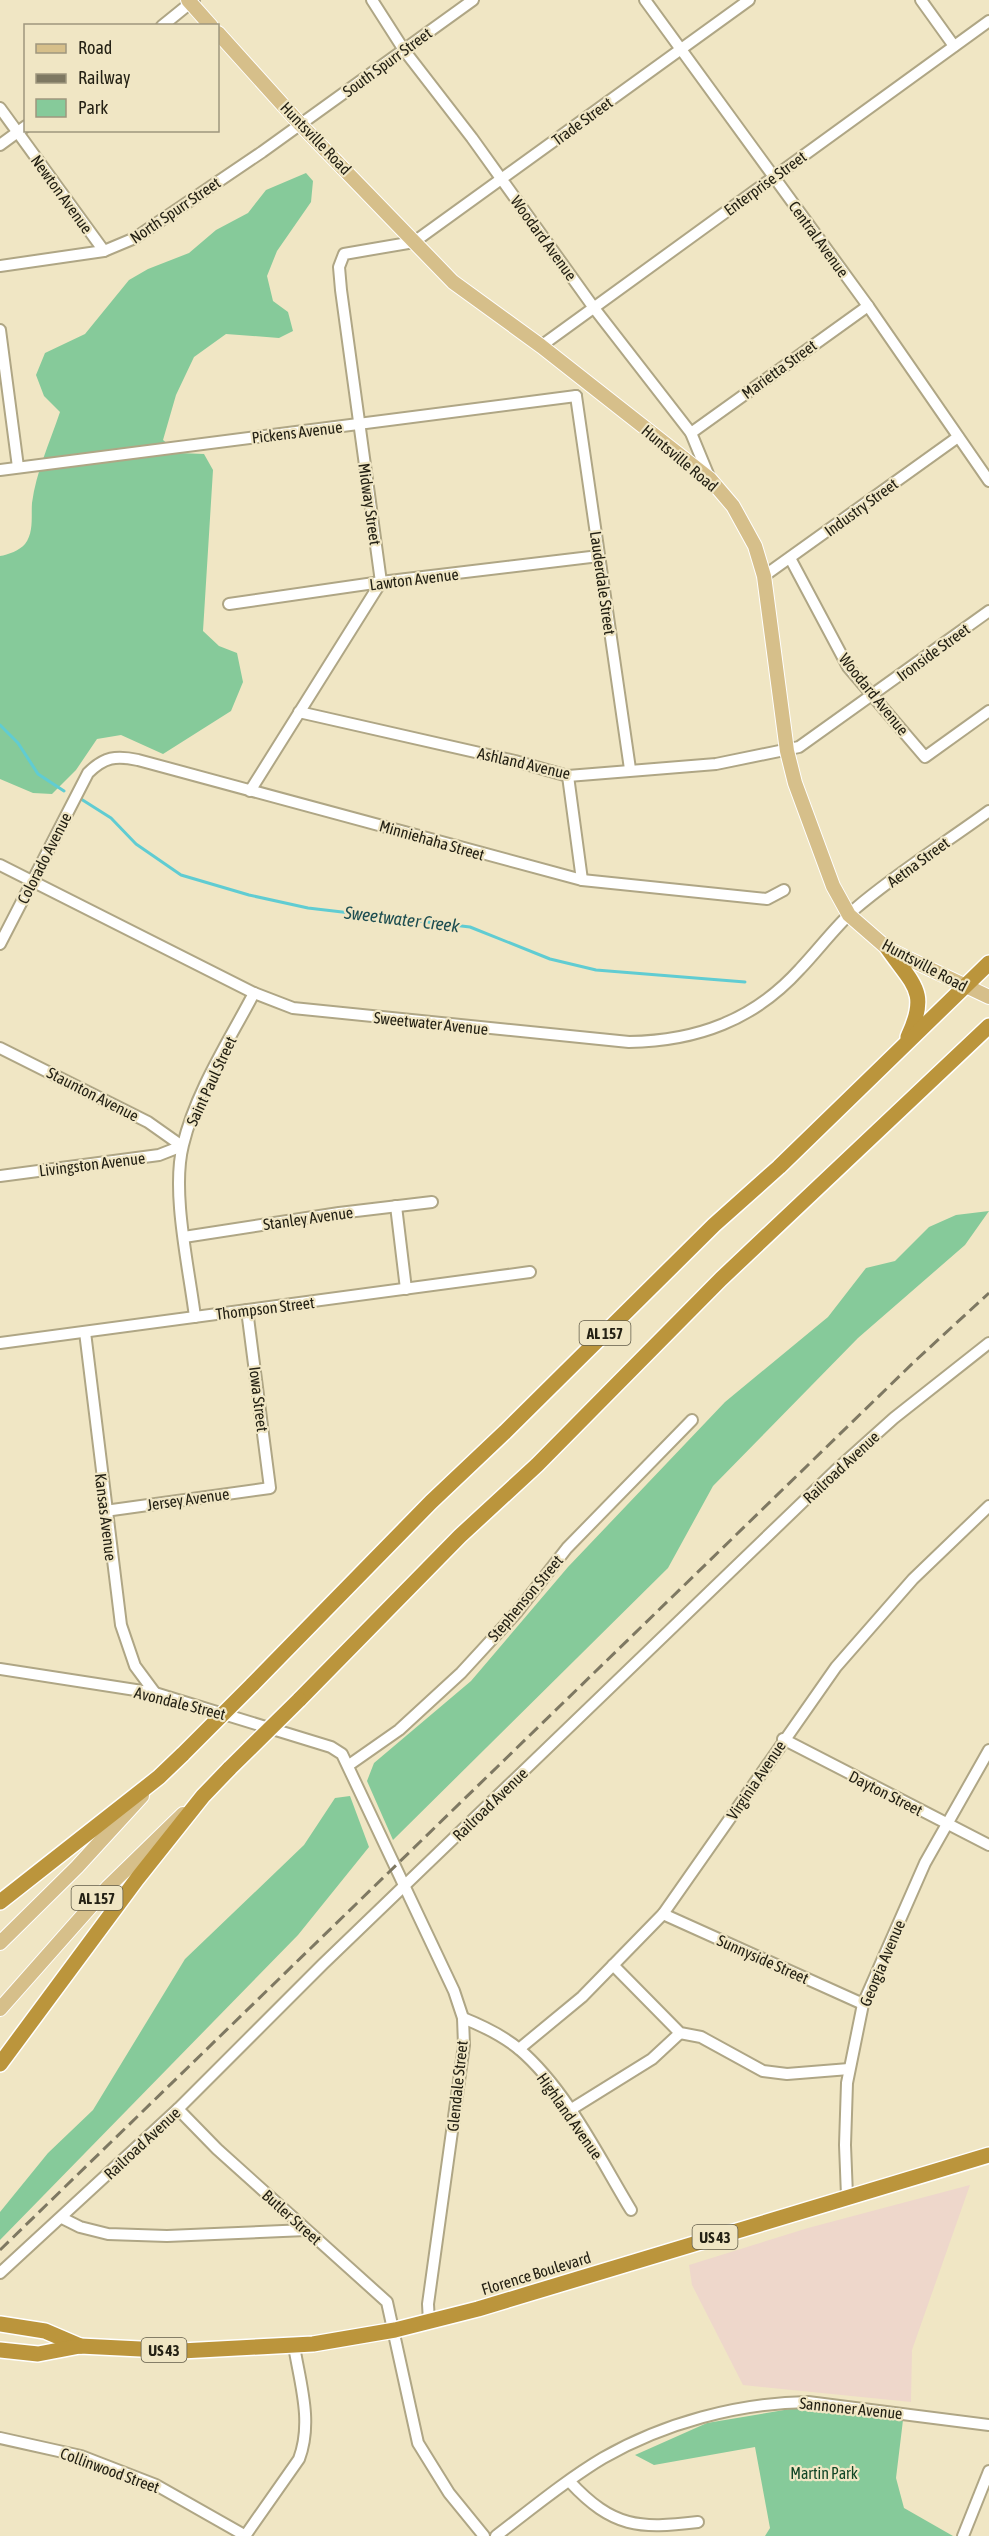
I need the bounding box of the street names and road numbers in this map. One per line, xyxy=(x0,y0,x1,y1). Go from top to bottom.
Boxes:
street label: South Spurr Street xyxy=(339,24,436,101)
street label: Trade Street xyxy=(548,93,616,149)
street label: Huntsville Road xyxy=(277,98,355,178)
street label: Enterprise Street xyxy=(720,147,811,220)
street label: Newton Avenue xyxy=(28,151,96,237)
street label: North Spurr Street xyxy=(127,173,224,248)
street label: Woodard Avenue xyxy=(507,192,581,284)
street label: Central Avenue xyxy=(785,198,853,280)
street label: Marietta Street xyxy=(738,336,820,402)
street label: Pickens Avenue xyxy=(251,418,343,446)
street label: Huntsville Road xyxy=(638,421,722,495)
street label: Midway Street xyxy=(354,462,385,547)
street label: Industry Street xyxy=(821,474,902,540)
street label: Lauderdale Street xyxy=(587,530,619,636)
street label: Lawton Avenue xyxy=(369,565,459,593)
street label: Ironside Street xyxy=(893,619,973,684)
street label: Woodard Avenue xyxy=(836,649,912,739)
street label: Ashland Avenue xyxy=(476,744,572,782)
street label: Colorado Avenue xyxy=(13,809,75,907)
street label: Minniehaha Street xyxy=(377,816,487,864)
street label: Aetna Street xyxy=(883,833,953,891)
street label: Huntsville Road xyxy=(879,935,971,995)
street label: Sweetwater Avenue xyxy=(373,1008,489,1038)
street label: Saint Paul Street xyxy=(182,1033,240,1129)
street label: Staunton Avenue xyxy=(44,1063,142,1125)
street label: Livingston Avenue xyxy=(38,1149,146,1180)
street label: Stanley Avenue xyxy=(262,1203,354,1234)
street label: Thompson Street xyxy=(215,1293,316,1324)
road number: AL 157 xyxy=(580,1321,630,1345)
street label: Iowa Street xyxy=(246,1365,272,1433)
street label: Railroad Avenue xyxy=(799,1427,883,1507)
street label: Kansas Avenue xyxy=(92,1472,120,1562)
street label: Jersey Avenue xyxy=(146,1484,230,1515)
street label: Stephenson Street xyxy=(484,1551,567,1645)
street label: Avondale Street xyxy=(133,1683,228,1723)
street label: Virginia Avenue xyxy=(723,1737,790,1824)
street label: Railroad Avenue xyxy=(449,1764,531,1844)
street label: Dayton Street xyxy=(846,1767,926,1820)
road number: AL 157 xyxy=(72,1886,122,1910)
street label: Georgia Avenue xyxy=(856,1917,909,2009)
street label: Sunnyside Street xyxy=(714,1931,812,1988)
street label: Glendale Street xyxy=(443,2039,471,2132)
street label: Highland Avenue xyxy=(533,2069,606,2163)
street label: Railroad Avenue xyxy=(100,2103,184,2183)
street label: Butler Street xyxy=(259,2186,326,2248)
road number: US 43 xyxy=(692,2225,738,2249)
street label: Florence Boulevard xyxy=(479,2248,593,2298)
road number: US 43 xyxy=(142,2338,186,2362)
street label: Sannoner Avenue xyxy=(799,2394,903,2422)
street label: Collinwood Street xyxy=(58,2444,162,2496)

